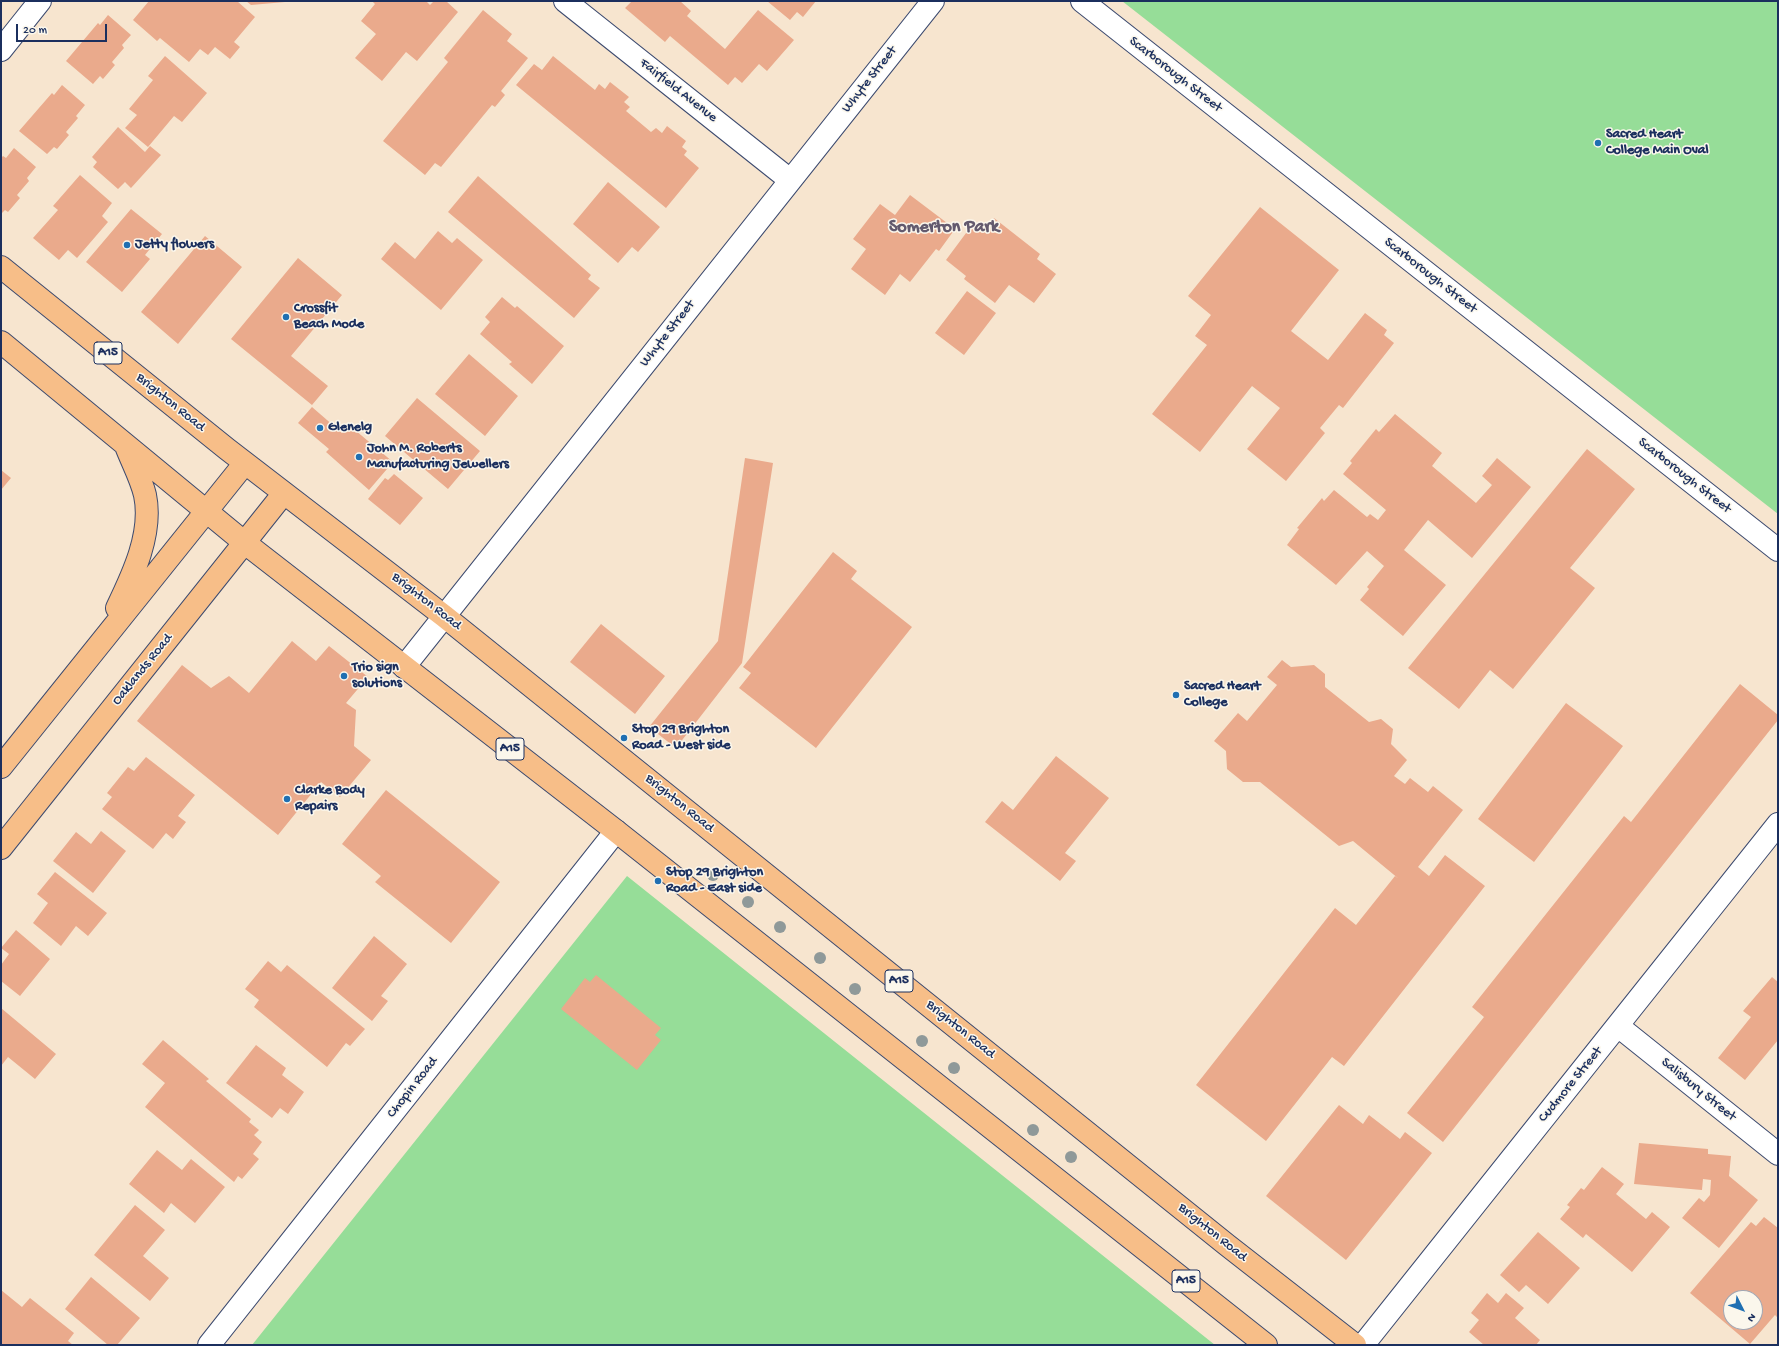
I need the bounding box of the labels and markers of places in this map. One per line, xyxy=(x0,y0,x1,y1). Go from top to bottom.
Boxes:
place label: Sacred Heart College Main Oval xyxy=(1606,127,1709,160)
marker: Sacred Heart College Main Oval xyxy=(1593,138,1603,148)
place label: Jetty flowers xyxy=(135,237,214,253)
marker: Jetty flowers xyxy=(122,240,132,250)
place label: Crossfit Beach Mode xyxy=(294,301,364,334)
marker: Crossfit Beach Mode xyxy=(281,312,291,322)
place label: Glenelg xyxy=(328,420,372,436)
marker: Glenelg xyxy=(315,423,325,433)
place label: John M. Roberts Manufacturing Jewellers xyxy=(367,441,509,474)
marker: John M. Roberts Manufacturing Jewellers xyxy=(354,452,364,462)
place label: Trio sign solutions xyxy=(352,660,402,692)
marker: Trio sign solutions xyxy=(339,671,349,681)
place label: Sacred Heart College xyxy=(1184,679,1260,712)
marker: Sacred Heart College xyxy=(1171,690,1181,700)
place label: Stop 29 Brighton Road - West side xyxy=(632,722,731,754)
marker: Stop 29 Brighton Road - West side xyxy=(619,733,629,743)
place label: Clarke Body Repairs xyxy=(295,783,365,816)
marker: Clarke Body Repairs xyxy=(282,794,292,804)
place label: Stop 29 Brighton Road - East side xyxy=(666,865,763,898)
marker: Stop 29 Brighton Road - East side xyxy=(653,876,663,886)

